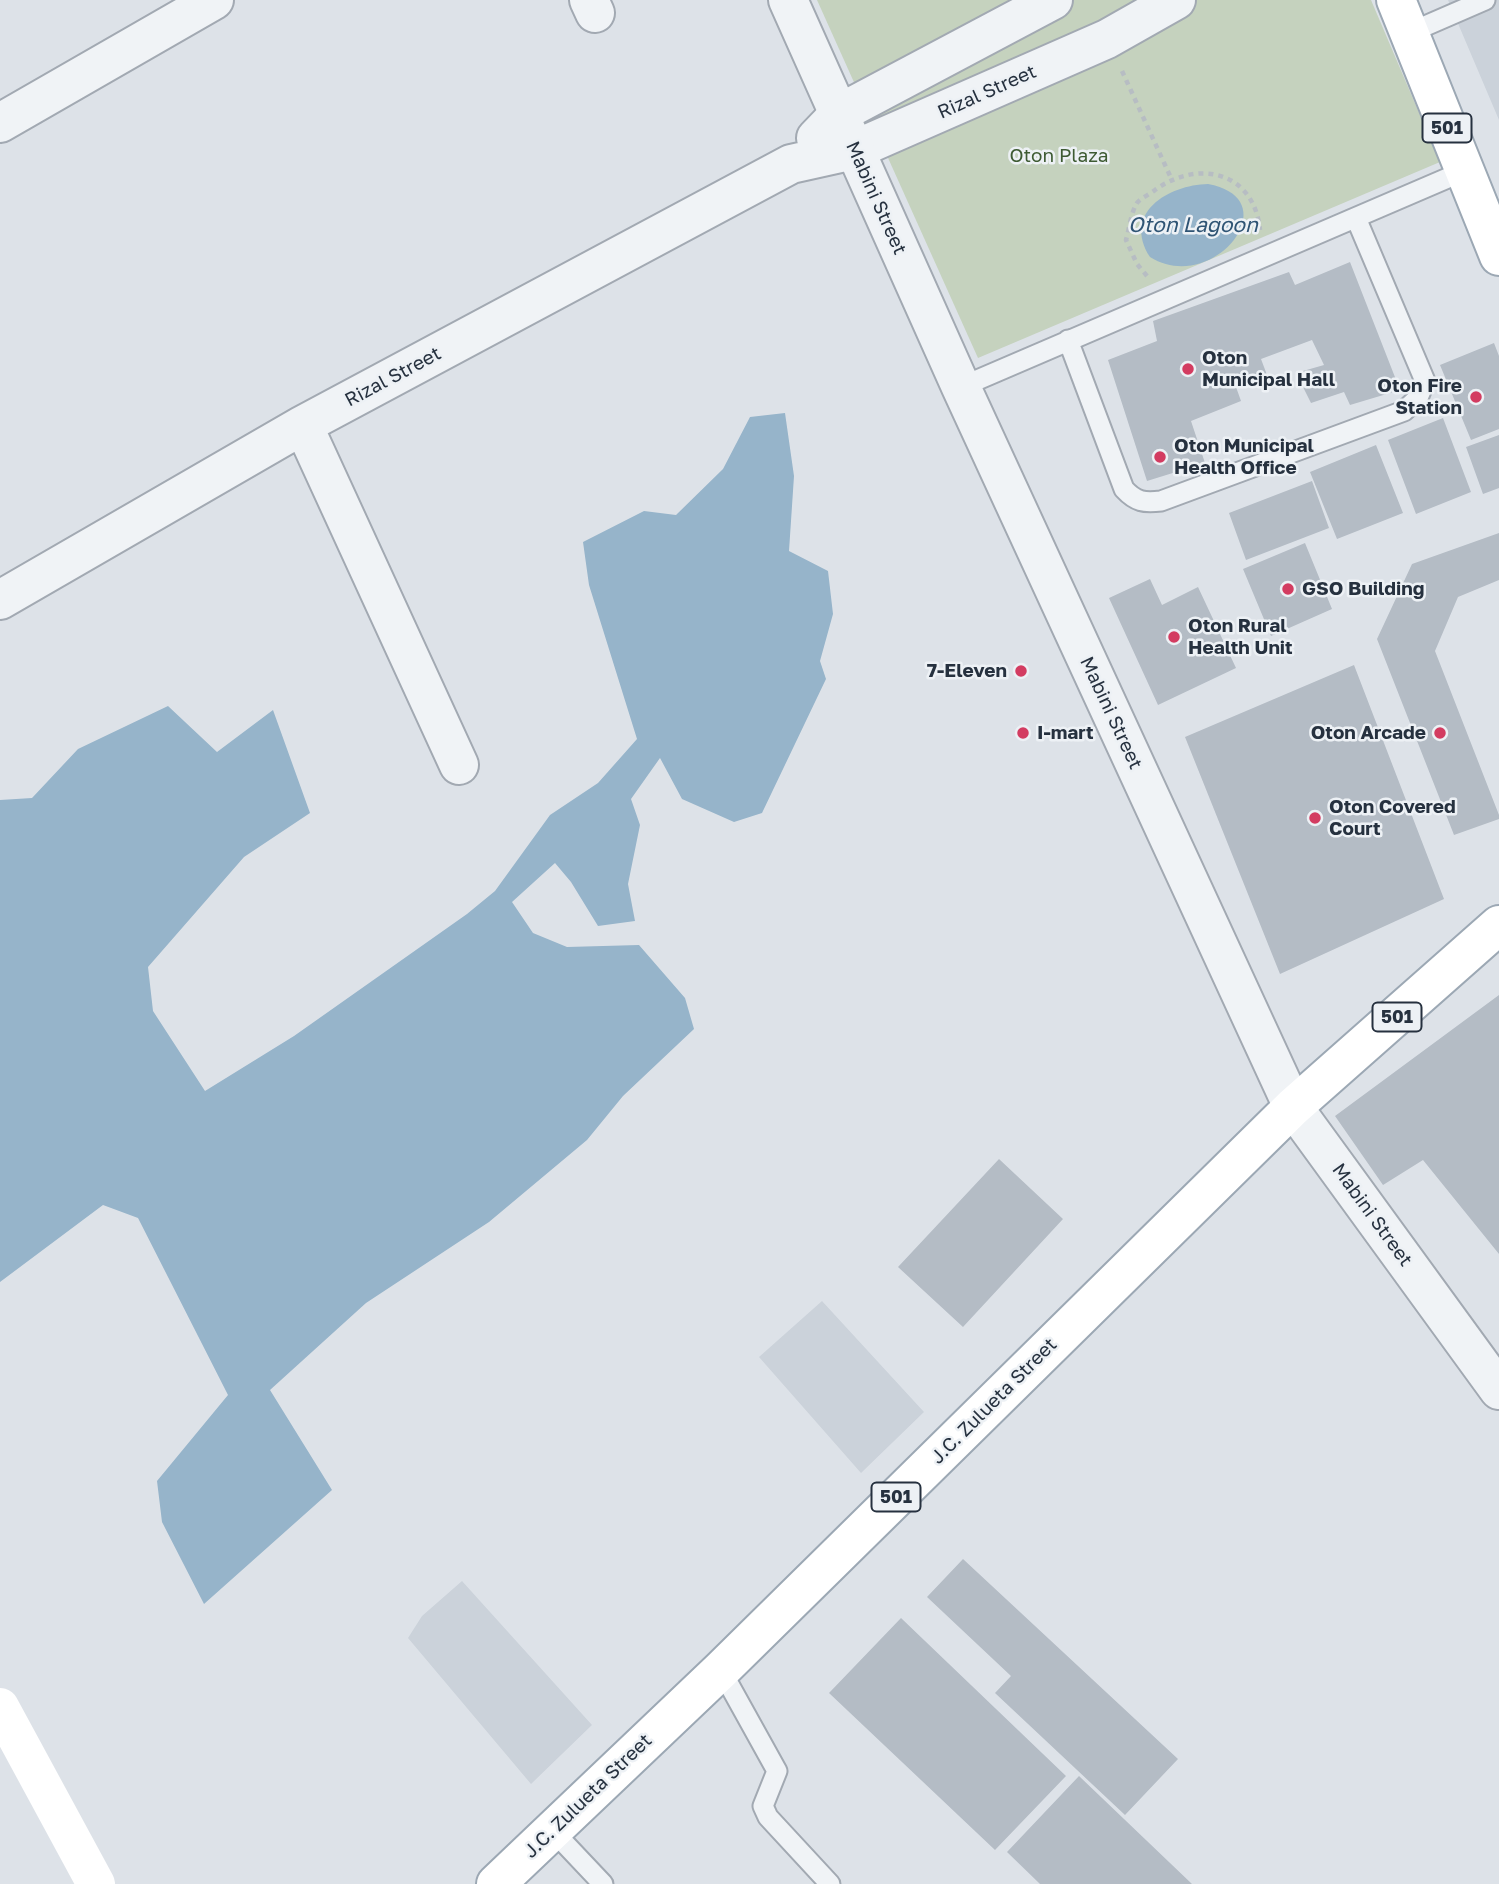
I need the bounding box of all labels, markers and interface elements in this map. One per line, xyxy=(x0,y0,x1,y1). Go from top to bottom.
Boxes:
street label: Rizal Street xyxy=(934,60,1040,124)
road number: 501 xyxy=(1422,113,1472,142)
street label: Mabini Street xyxy=(841,138,911,258)
park label: Oton Plaza xyxy=(1009,145,1109,167)
water label: Oton Lagoon xyxy=(1128,212,1258,238)
street label: Rizal Street xyxy=(341,342,445,412)
place label: Oton Municipal Hall xyxy=(1202,347,1335,391)
marker: Oton Municipal Hall xyxy=(1180,361,1196,377)
place label: Oton Fire Station xyxy=(1377,375,1462,419)
marker: Oton Fire Station xyxy=(1468,389,1484,405)
place label: Oton Municipal Health Office xyxy=(1174,435,1314,479)
marker: Oton Municipal Health Office xyxy=(1152,449,1168,465)
place label: GSO Building xyxy=(1302,578,1424,600)
marker: GSO Building xyxy=(1280,581,1296,597)
place label: Oton Rural Health Unit xyxy=(1188,615,1293,659)
marker: Oton Rural Health Unit xyxy=(1166,629,1182,645)
street label: Mabini Street xyxy=(1075,653,1147,773)
place label: 7-Eleven xyxy=(927,660,1007,682)
marker: 7-Eleven xyxy=(1013,663,1029,679)
place label: I-mart xyxy=(1037,722,1094,744)
place label: Oton Arcade xyxy=(1311,722,1426,744)
marker: I-mart xyxy=(1015,725,1031,741)
marker: Oton Arcade xyxy=(1432,725,1448,741)
place label: Oton Covered Court xyxy=(1329,796,1456,840)
marker: Oton Covered Court xyxy=(1307,810,1323,826)
road number: 501 xyxy=(1372,1002,1422,1032)
street label: Mabini Street xyxy=(1327,1159,1417,1271)
street label: J.C. Zulueta Street xyxy=(926,1333,1062,1469)
road number: 501 xyxy=(872,1482,920,1512)
street label: J.C. Zulueta Street xyxy=(519,1729,657,1863)

